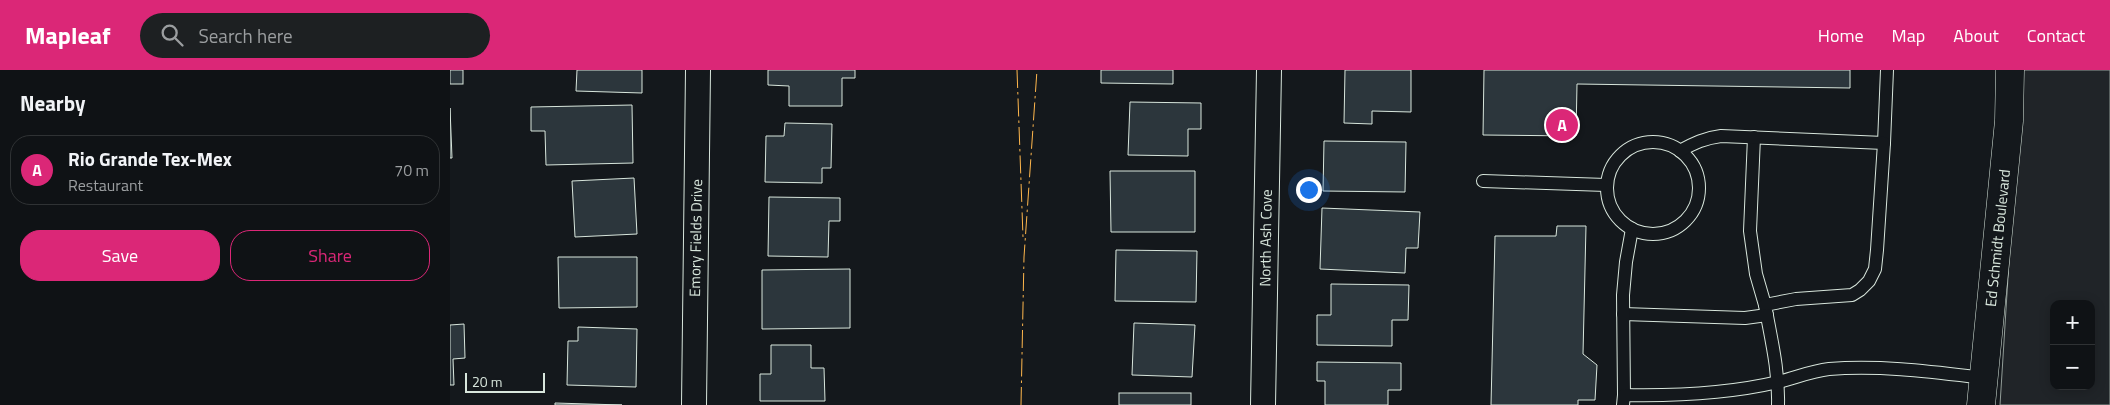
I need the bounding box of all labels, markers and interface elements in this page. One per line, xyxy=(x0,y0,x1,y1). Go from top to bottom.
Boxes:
search box xyxy=(140,13,490,58)
text: Mapleaf xyxy=(25,17,110,53)
icon: search xyxy=(158,21,186,49)
text: Search here xyxy=(198,21,293,50)
text: Home xyxy=(1818,22,1864,49)
text: Map xyxy=(1892,22,1925,49)
text: About xyxy=(1953,22,1999,49)
text: Contact xyxy=(2027,22,2085,49)
text: Nearby xyxy=(20,87,85,119)
pin: A xyxy=(1546,106,1578,144)
text: Rio Grande Tex-Mex xyxy=(68,144,232,173)
text: A xyxy=(32,158,42,182)
text: 70 m xyxy=(394,158,429,182)
street label: Ed Schmidt Boulevard xyxy=(1979,168,2016,308)
text: Restaurant xyxy=(68,173,143,197)
your location xyxy=(1296,177,1322,203)
street label: Emory Fields Drive xyxy=(683,179,708,297)
street label: North Ash Cove xyxy=(1253,189,1278,287)
button: Save xyxy=(20,230,220,281)
button: Share xyxy=(230,230,430,281)
map controls xyxy=(2050,300,2095,390)
button: + xyxy=(2050,300,2095,345)
button: − xyxy=(2050,345,2095,390)
scale bar xyxy=(465,370,545,393)
text: 20 m xyxy=(472,371,502,392)

